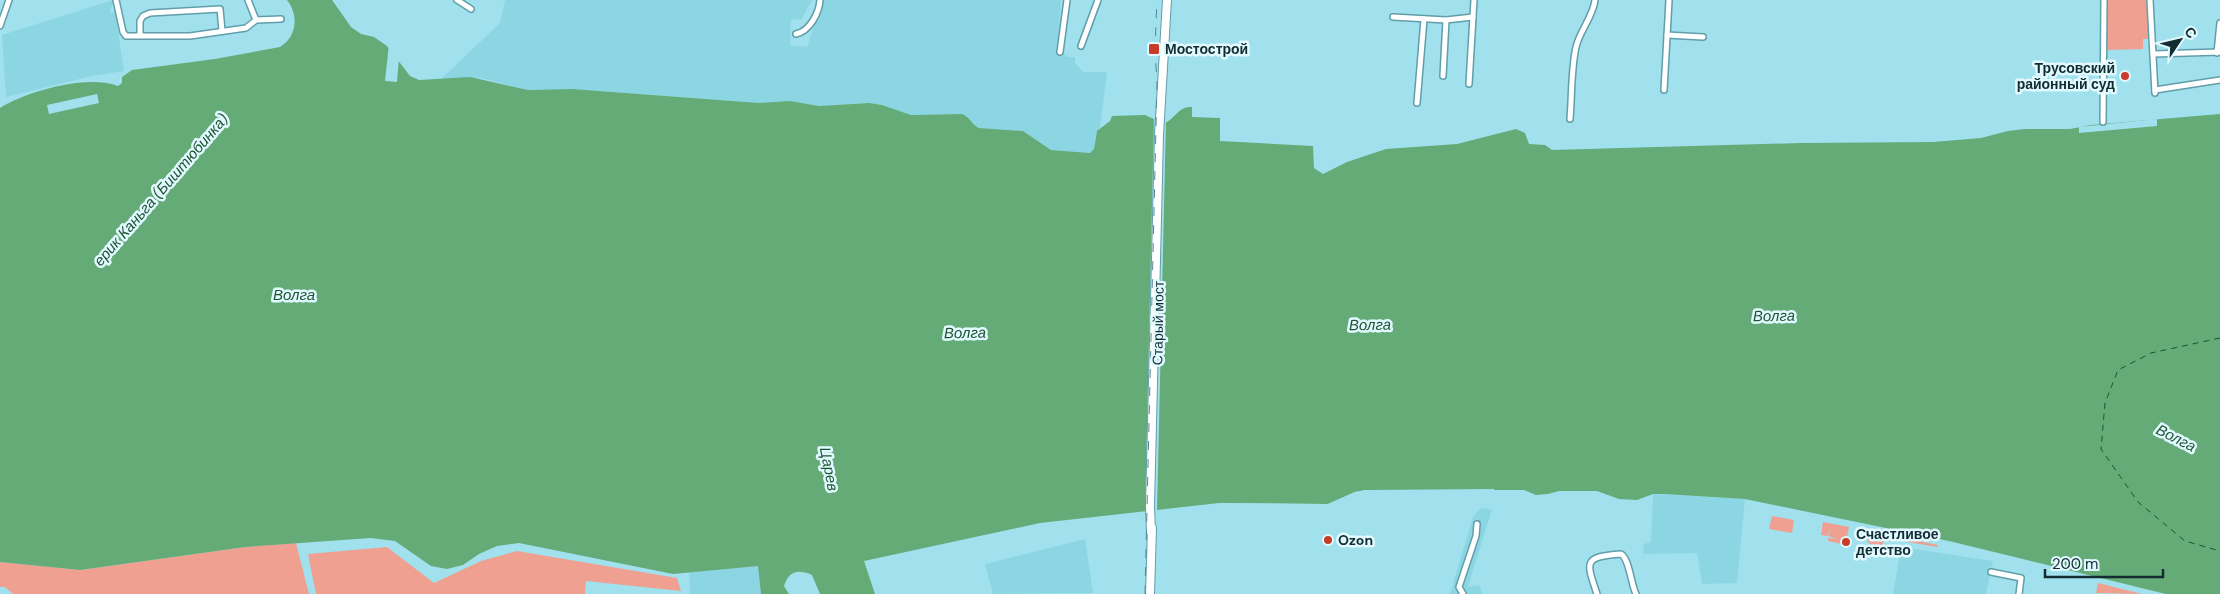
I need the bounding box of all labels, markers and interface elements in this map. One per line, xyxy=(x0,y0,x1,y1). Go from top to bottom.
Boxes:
north arrow xyxy=(2155,15,2205,65)
text: С xyxy=(2180,23,2201,42)
place label: Мостострой xyxy=(1165,40,1248,58)
marker: Мостострой xyxy=(1147,42,1161,56)
place label: Трусовский районный суд xyxy=(2017,59,2115,93)
marker: Трусовский районный суд xyxy=(2119,70,2131,82)
water label: ерик Каньга (Биштюбинка) xyxy=(89,109,233,270)
street label: Старый мост xyxy=(1148,280,1168,365)
water label: Волга xyxy=(273,285,315,305)
water label: Волга xyxy=(1753,306,1795,326)
water label: Волга xyxy=(1349,315,1391,335)
water label: Волга xyxy=(944,323,986,343)
water label: Волга xyxy=(2153,420,2199,456)
water label: Царев xyxy=(815,445,843,493)
place label: Счастливое детство xyxy=(1856,525,1939,559)
place label: Ozon xyxy=(1338,531,1373,549)
marker: Ozon xyxy=(1322,534,1334,546)
marker: Счастливое детство xyxy=(1840,536,1852,548)
scale bar xyxy=(2045,546,2162,578)
text: 200 m xyxy=(2052,554,2098,574)

